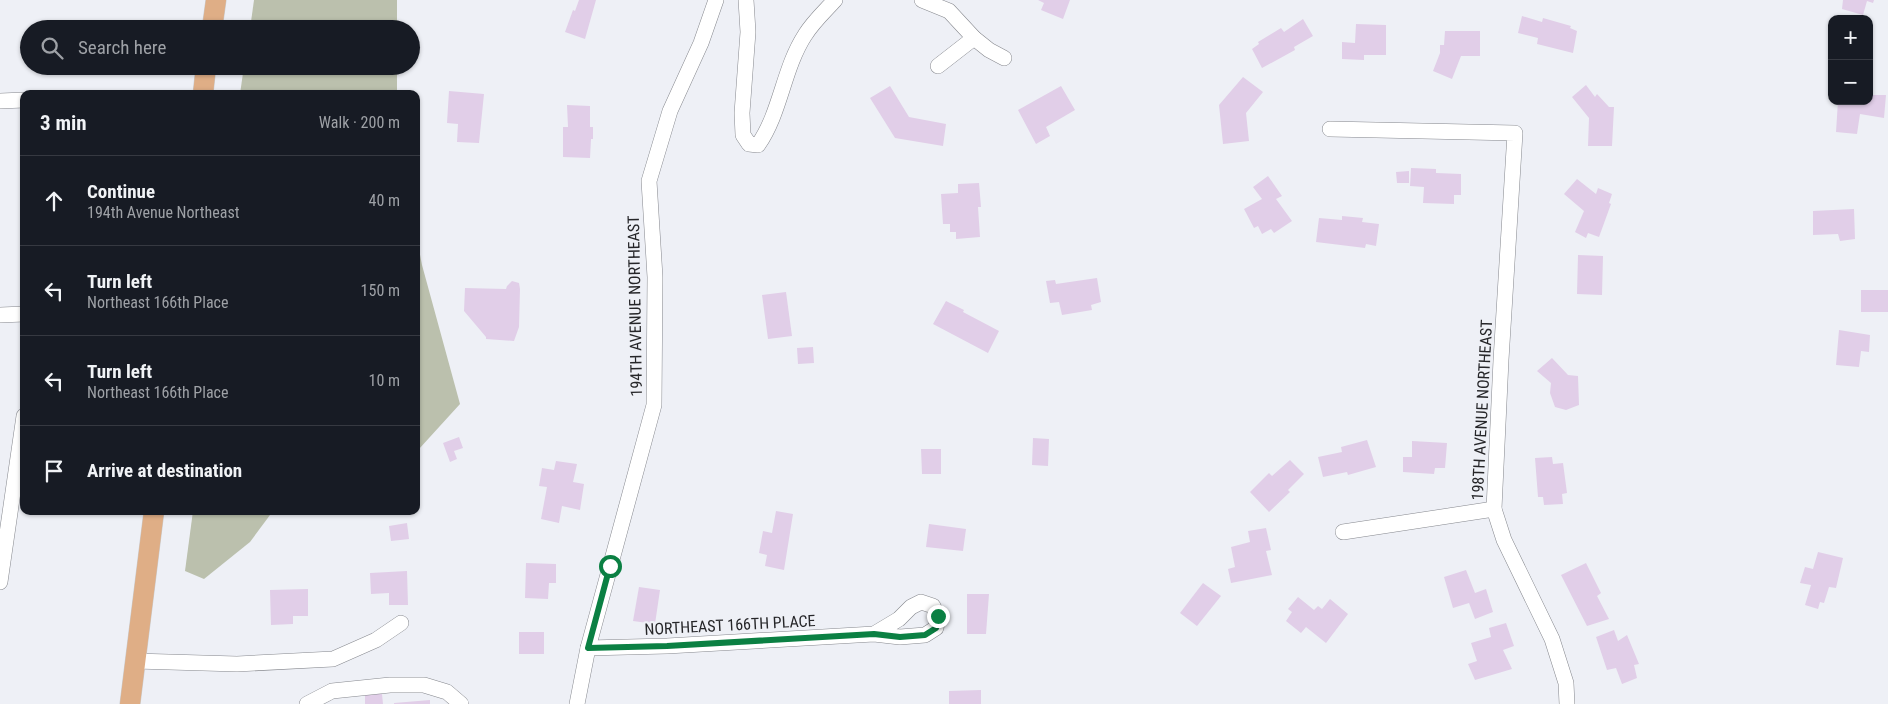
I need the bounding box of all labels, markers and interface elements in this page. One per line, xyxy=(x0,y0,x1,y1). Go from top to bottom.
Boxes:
map controls xyxy=(1828,15,1873,105)
button: + xyxy=(1828,15,1873,60)
search box xyxy=(20,20,420,75)
icon: search xyxy=(38,34,66,62)
text: Search here xyxy=(78,36,166,59)
button: − xyxy=(1828,60,1873,105)
text: 3 min xyxy=(40,111,87,135)
text: Walk · 200 m xyxy=(319,113,400,132)
text: Continue xyxy=(87,180,155,203)
icon: ahead xyxy=(40,187,68,215)
text: 40 m xyxy=(368,191,400,210)
text: 194th Avenue Northeast xyxy=(87,203,239,222)
street label: 194TH AVENUE NORTHEAST xyxy=(624,215,646,397)
text: Turn left xyxy=(87,270,152,293)
icon: left xyxy=(40,277,68,305)
text: 150 m xyxy=(361,281,400,300)
text: Northeast 166th Place xyxy=(87,293,228,312)
street label: 198TH AVENUE NORTHEAST xyxy=(1468,319,1496,501)
text: Turn left xyxy=(87,360,152,383)
icon: left xyxy=(40,367,68,395)
text: 10 m xyxy=(368,371,400,390)
text: Northeast 166th Place xyxy=(87,383,228,402)
icon: arrive xyxy=(40,457,68,485)
text: Arrive at destination xyxy=(87,459,242,482)
route start xyxy=(599,555,622,578)
route end xyxy=(927,605,950,628)
street label: NORTHEAST 166TH PLACE xyxy=(644,611,816,639)

